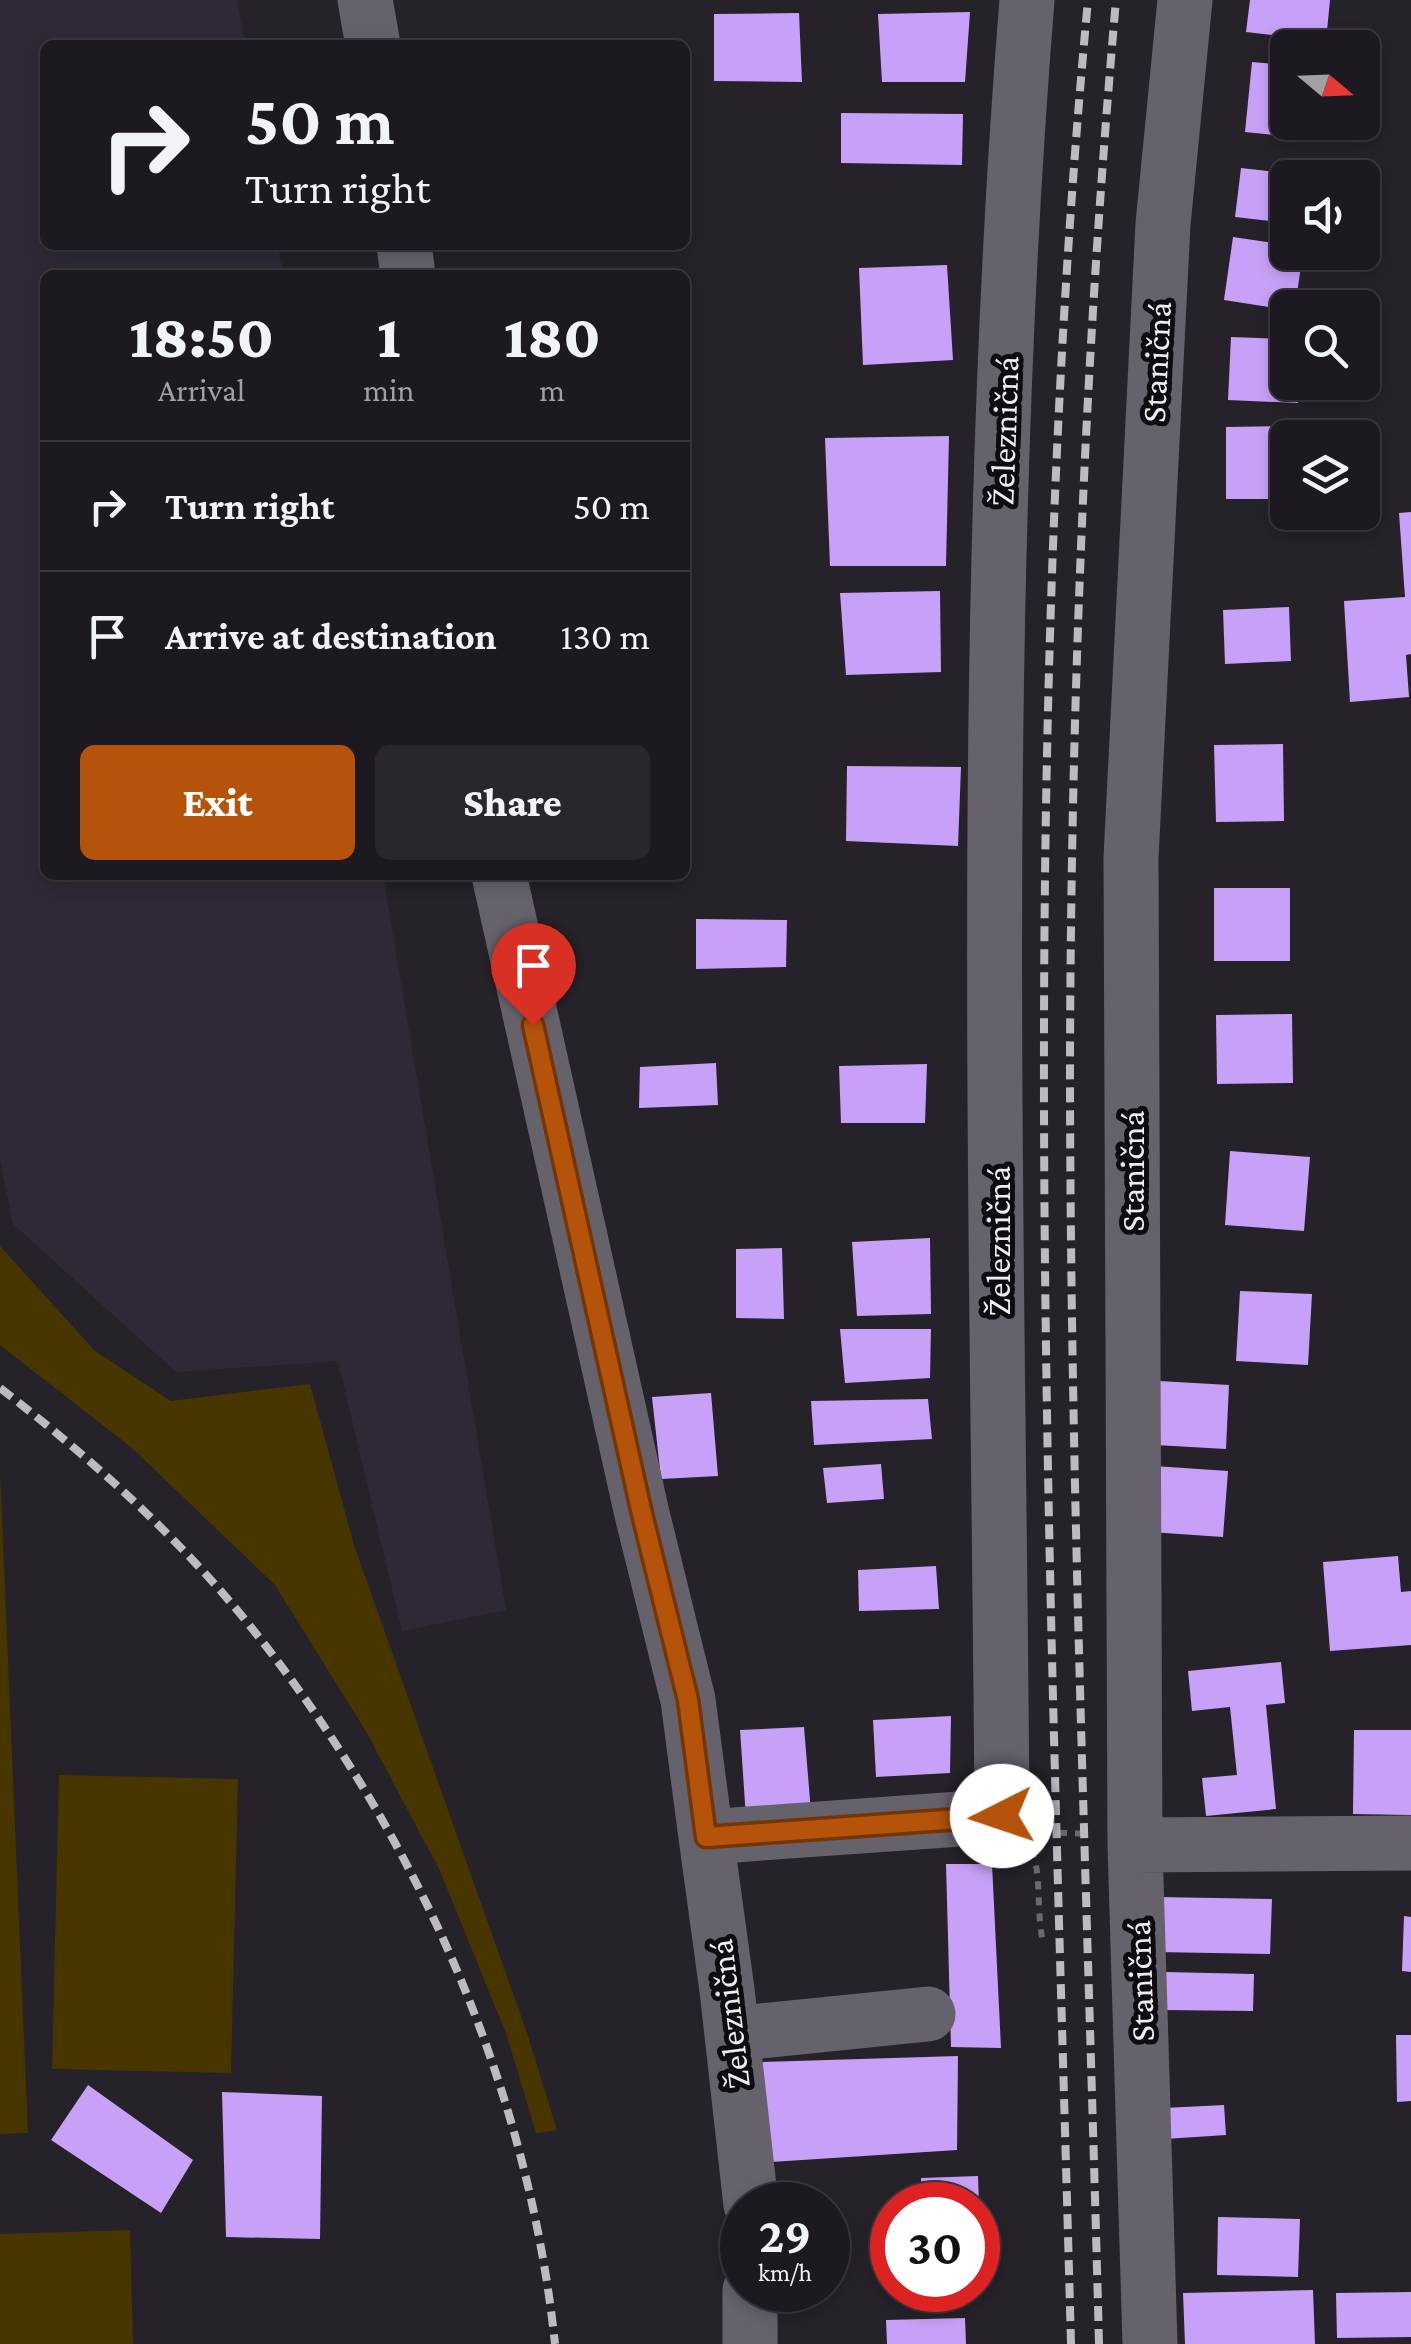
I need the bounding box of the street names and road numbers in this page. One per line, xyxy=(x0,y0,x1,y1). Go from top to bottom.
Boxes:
street label: Staničná xyxy=(1134,300,1179,424)
street label: Železničná xyxy=(982,355,1027,507)
street label: Staničná xyxy=(1113,1110,1152,1232)
street label: Železničná xyxy=(979,1166,1018,1316)
street label: Staničná xyxy=(1119,1920,1162,2042)
street label: Železničná xyxy=(701,1937,758,2091)

